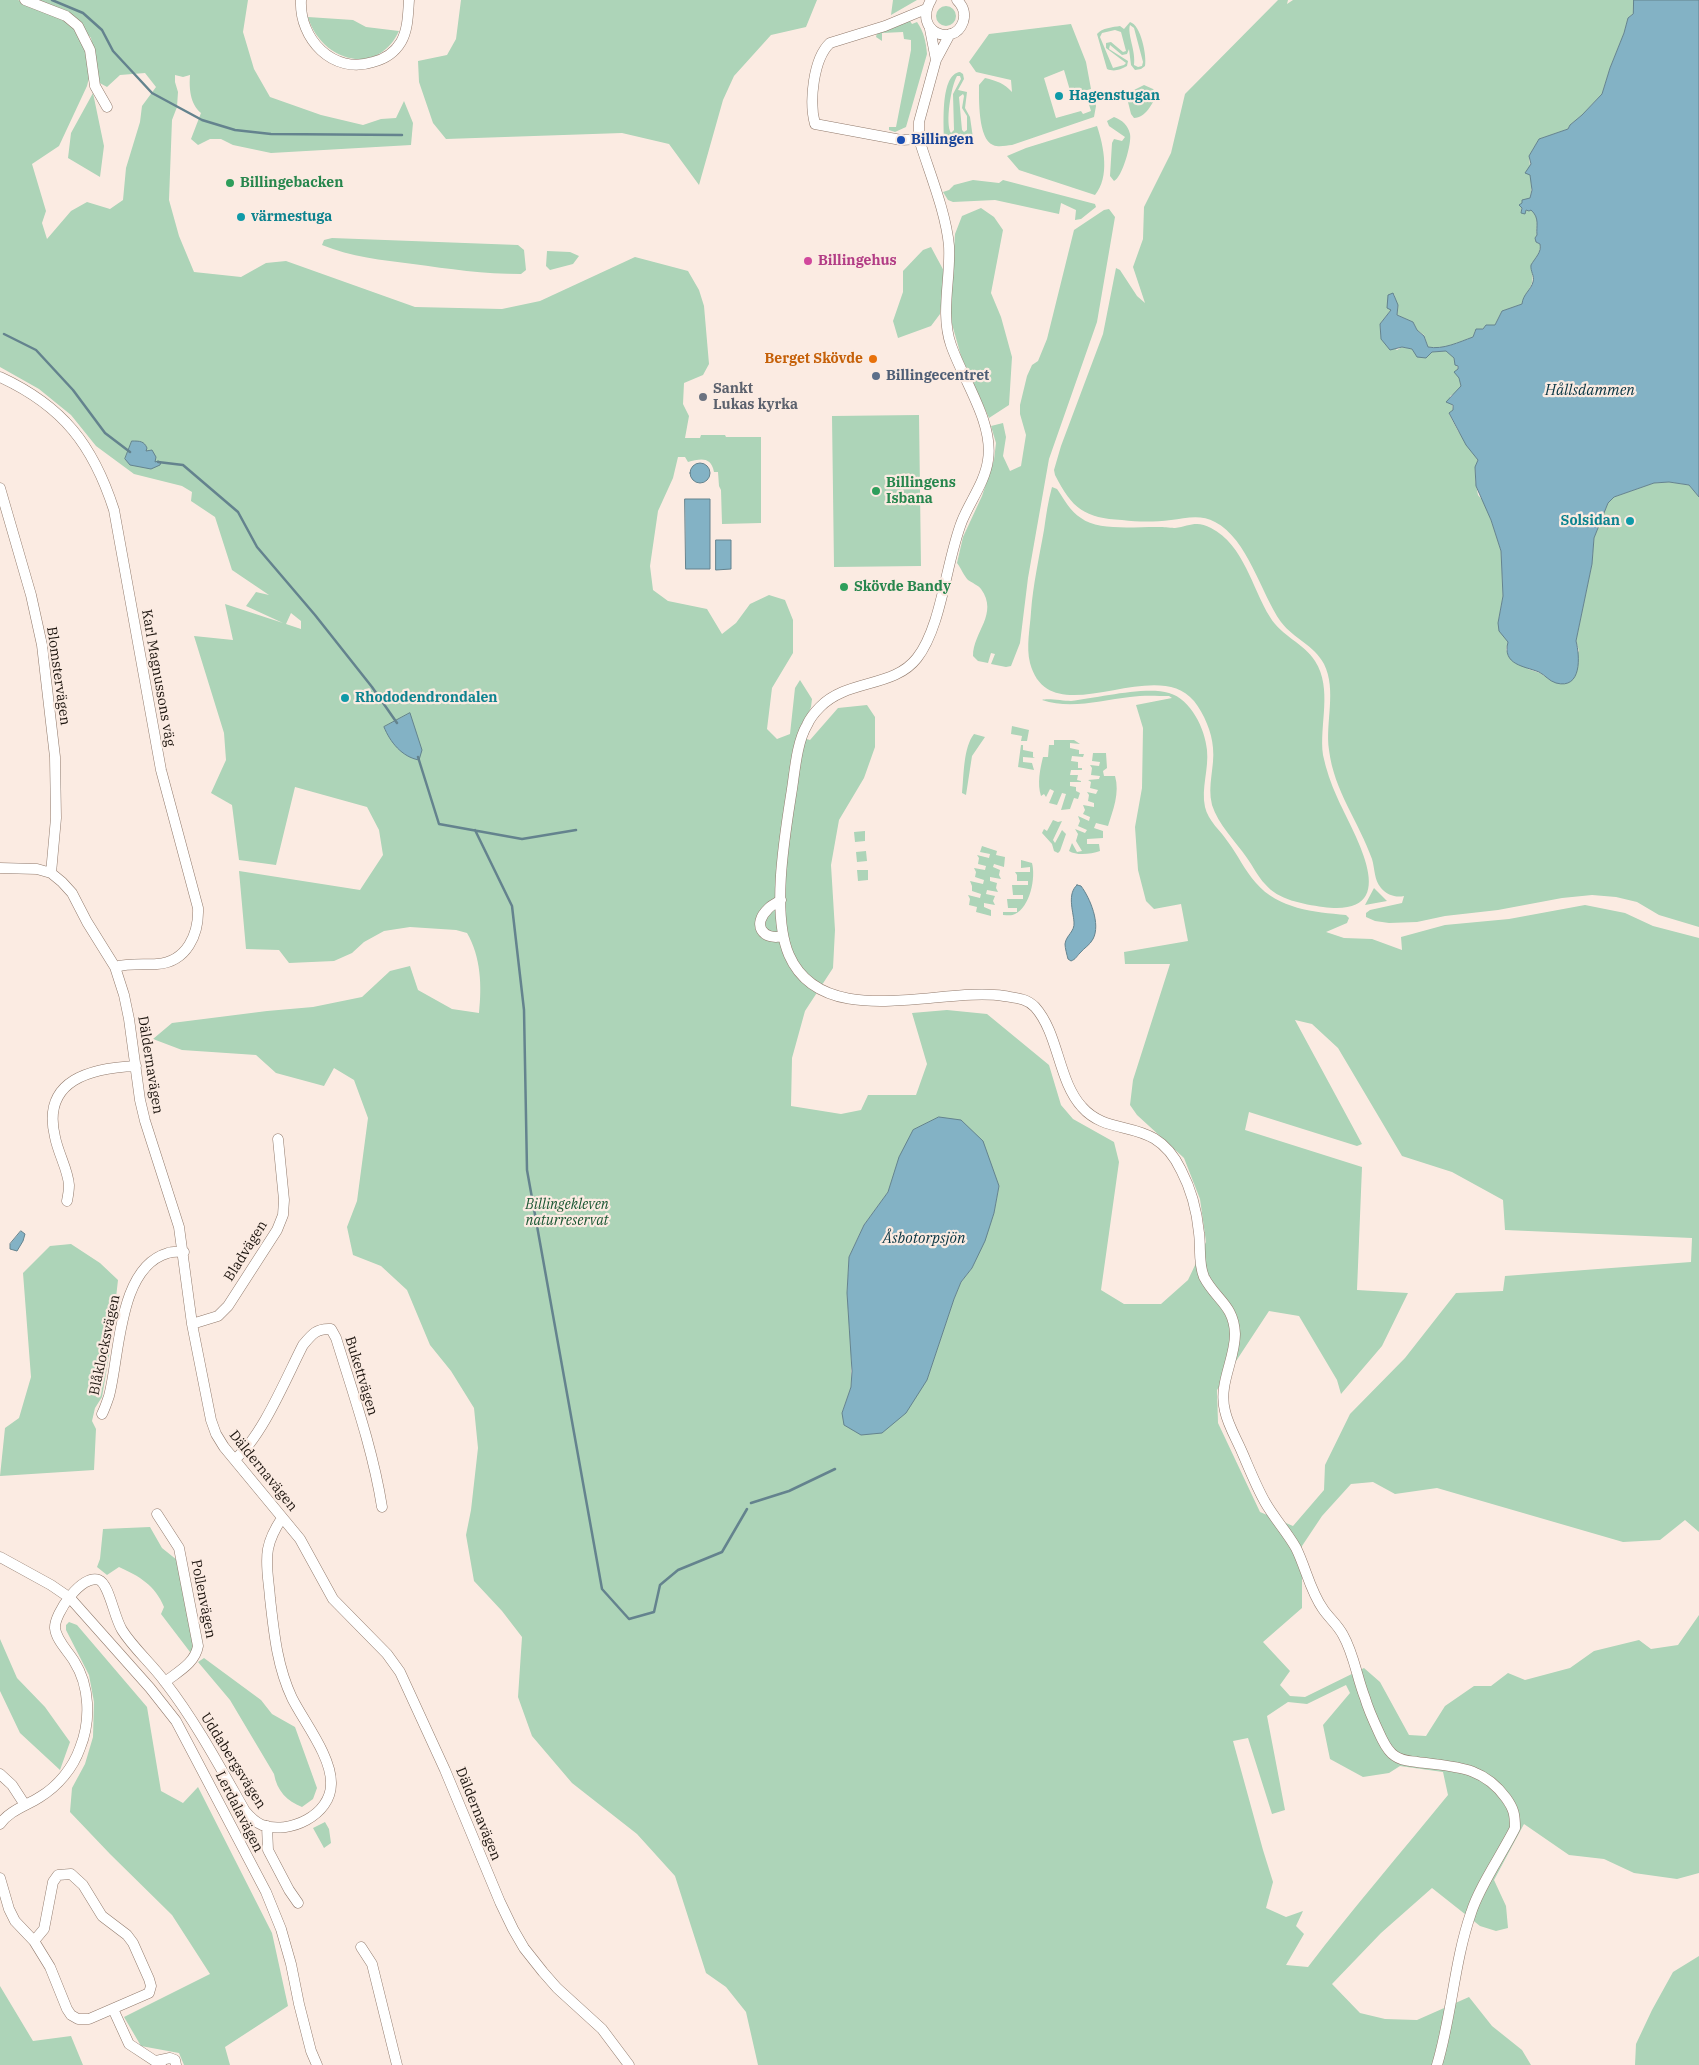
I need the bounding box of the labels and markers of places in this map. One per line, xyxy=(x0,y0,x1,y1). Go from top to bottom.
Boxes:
place label: Hagenstugan xyxy=(1069,88,1160,104)
marker: Hagenstugan xyxy=(1053,90,1065,102)
place label: Billingen xyxy=(911,132,974,148)
marker: Billingen xyxy=(895,134,907,146)
place label: Billingebacken xyxy=(240,175,343,191)
marker: Billingebacken xyxy=(224,177,236,189)
place label: värmestuga xyxy=(251,209,332,225)
marker: värmestuga xyxy=(235,211,247,223)
place label: Billingehus xyxy=(818,253,897,269)
marker: Billingehus xyxy=(802,255,814,267)
place label: Berget Skövde xyxy=(764,351,863,367)
marker: Berget Skövde xyxy=(867,353,879,365)
place label: Billingecentret xyxy=(886,368,989,384)
marker: Billingecentret xyxy=(870,370,882,382)
place label: Sankt Lukas kyrka xyxy=(713,381,798,414)
marker: Sankt Lukas kyrka xyxy=(697,391,709,403)
place label: Billingens Isbana xyxy=(886,475,956,508)
marker: Billingens Isbana xyxy=(870,485,882,497)
place label: Solsidan xyxy=(1561,513,1620,529)
marker: Solsidan xyxy=(1624,515,1636,527)
place label: Skövde Bandy xyxy=(854,579,951,595)
marker: Skövde Bandy xyxy=(838,581,850,593)
place label: Rhododendrondalen xyxy=(355,690,498,706)
marker: Rhododendrondalen xyxy=(339,692,351,704)

